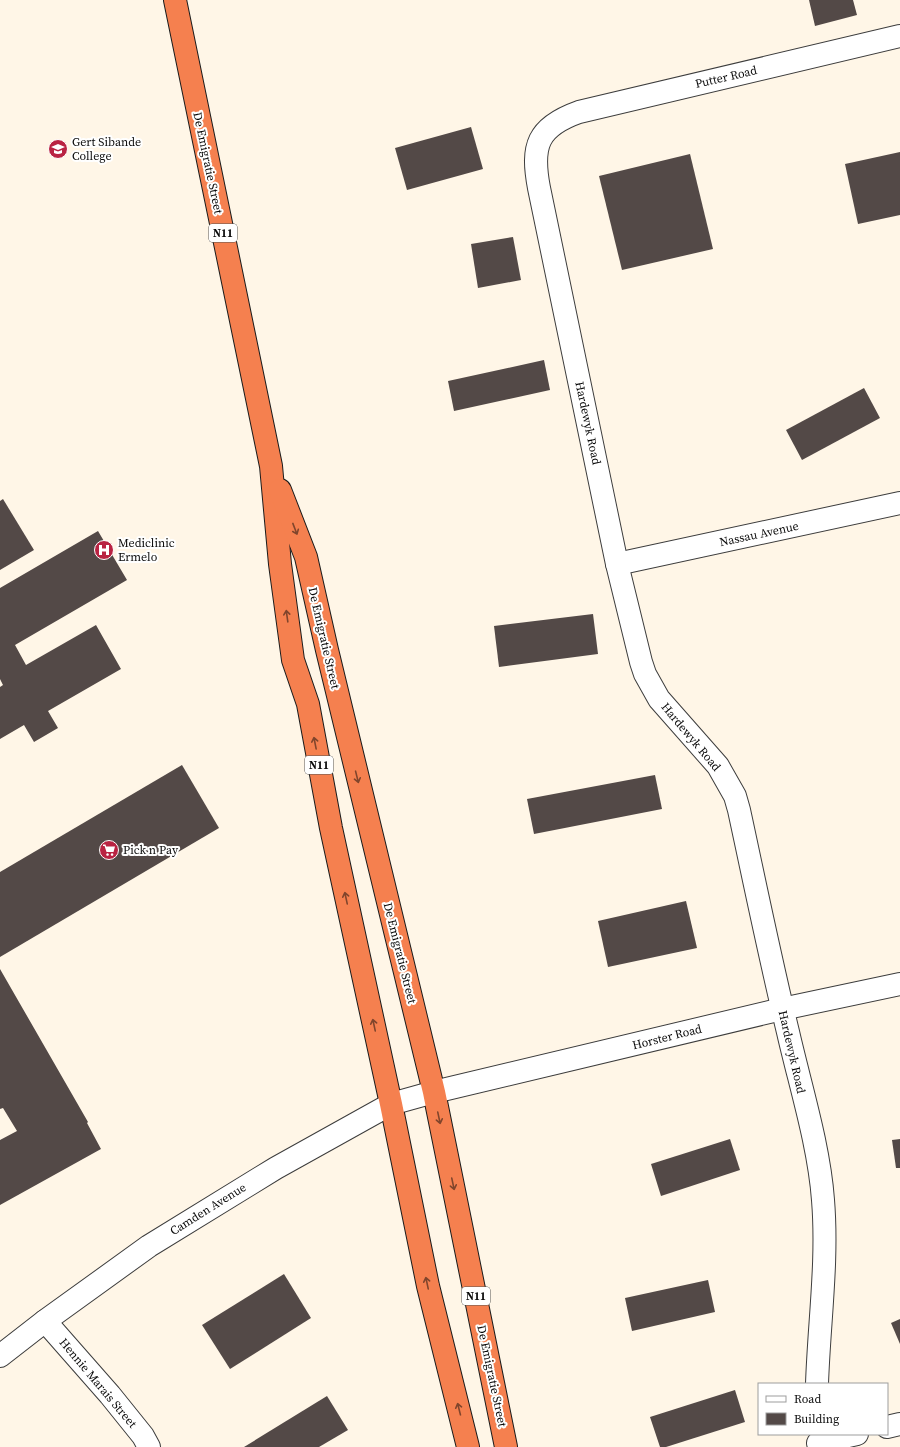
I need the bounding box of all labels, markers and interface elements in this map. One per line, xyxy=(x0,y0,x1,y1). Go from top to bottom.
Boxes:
street label: Putter Road xyxy=(693,62,759,92)
street label: De Emigratie Street xyxy=(189,111,227,215)
place label: Gert Sibande College xyxy=(72,134,141,164)
school or university icon: Gert Sibande College xyxy=(47,138,69,160)
road number: N11 xyxy=(209,224,237,242)
street label: Hardewyk Road xyxy=(571,380,605,466)
street label: Nassau Avenue xyxy=(718,518,800,550)
one-way arrow xyxy=(292,522,299,534)
place label: Mediclinic Ermelo xyxy=(118,535,175,565)
hospital icon: Mediclinic Ermelo xyxy=(93,539,115,561)
street label: De Emigratie Street xyxy=(305,586,343,690)
one-way arrow xyxy=(283,610,291,623)
street label: Hardewyk Road xyxy=(658,699,724,775)
one-way arrow xyxy=(311,737,319,750)
road number: N11 xyxy=(305,756,333,774)
one-way arrow xyxy=(354,770,362,783)
supermarket icon: Pick n Pay xyxy=(98,839,120,861)
place label: Pick n Pay xyxy=(123,842,179,858)
one-way arrow xyxy=(342,892,350,905)
street label: De Emigratie Street xyxy=(380,901,420,1005)
street label: Hardewyk Road xyxy=(775,1009,809,1095)
one-way arrow xyxy=(369,1019,377,1032)
street label: Horster Road xyxy=(631,1021,704,1053)
one-way arrow xyxy=(435,1111,443,1124)
one-way arrow xyxy=(449,1177,457,1190)
street label: Camden Avenue xyxy=(167,1179,249,1239)
one-way arrow xyxy=(423,1277,431,1290)
road number: N11 xyxy=(462,1287,490,1305)
street label: De Emigratie Street xyxy=(473,1324,511,1428)
street label: Hennie Marais Street xyxy=(56,1335,140,1431)
legend xyxy=(758,1383,888,1435)
text: Road xyxy=(794,1391,821,1407)
one-way arrow xyxy=(454,1403,462,1416)
text: Building xyxy=(794,1411,839,1427)

